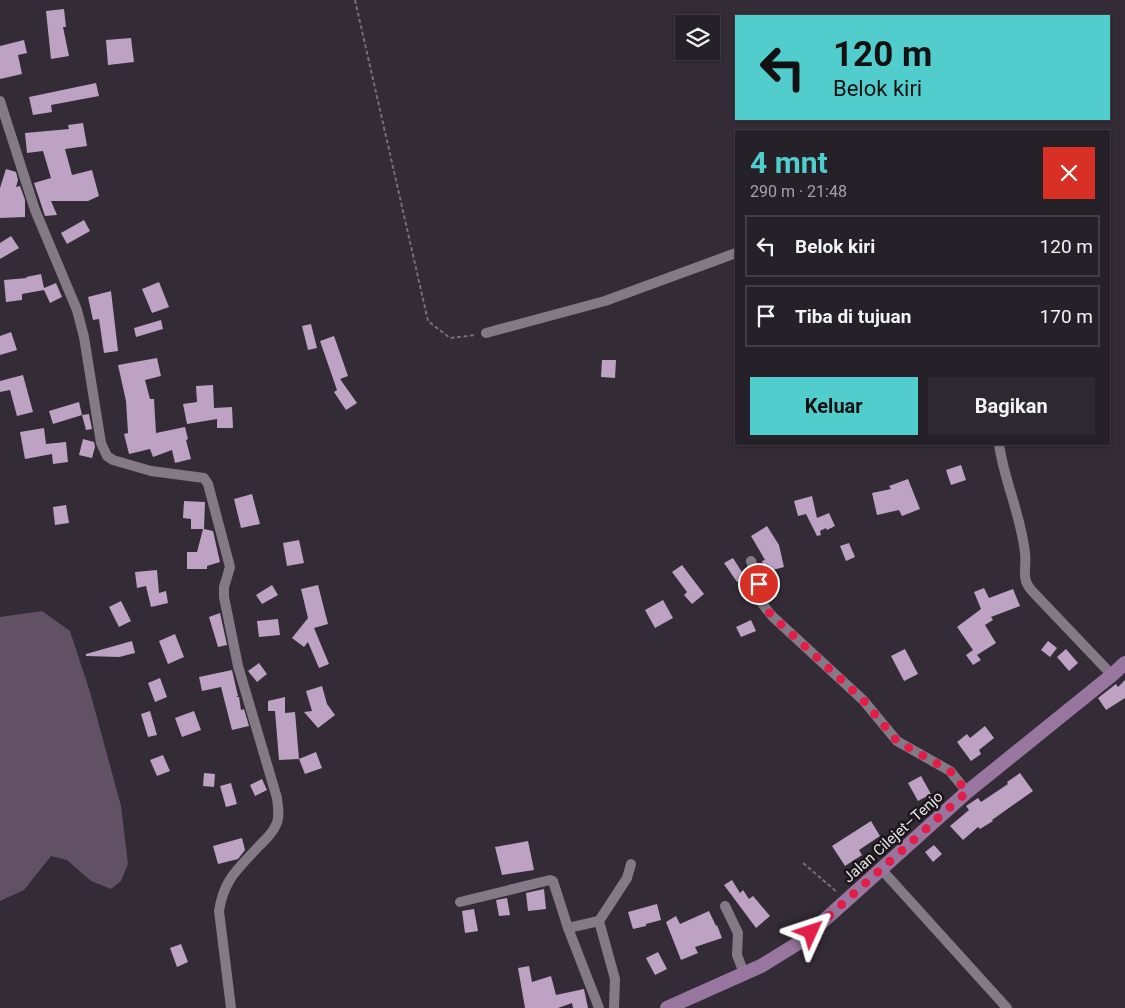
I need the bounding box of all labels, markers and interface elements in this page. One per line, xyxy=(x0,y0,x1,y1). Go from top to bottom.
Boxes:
map controls xyxy=(675,15,720,60)
button: layers xyxy=(675,15,720,60)
text: 120 m xyxy=(833,34,932,75)
icon: left xyxy=(750,35,815,100)
text: Belok kiri xyxy=(833,76,922,101)
text: 4 mnt xyxy=(750,145,828,180)
button: close xyxy=(1043,147,1095,199)
text: 290 m · 21:48 xyxy=(750,182,847,201)
icon: left xyxy=(752,232,780,260)
text: Belok kiri xyxy=(795,235,875,258)
text: 120 m xyxy=(1040,235,1093,258)
icon: arrive xyxy=(752,302,780,330)
text: Tiba di tujuan xyxy=(795,305,911,328)
text: 170 m xyxy=(1040,305,1093,328)
button: Keluar xyxy=(750,377,918,435)
button: Bagikan xyxy=(928,377,1095,435)
pin xyxy=(738,563,780,605)
icon: arrive xyxy=(745,570,773,598)
street label: Jalan Cilejet–Tenjo xyxy=(839,787,947,887)
position arrow xyxy=(784,905,836,957)

